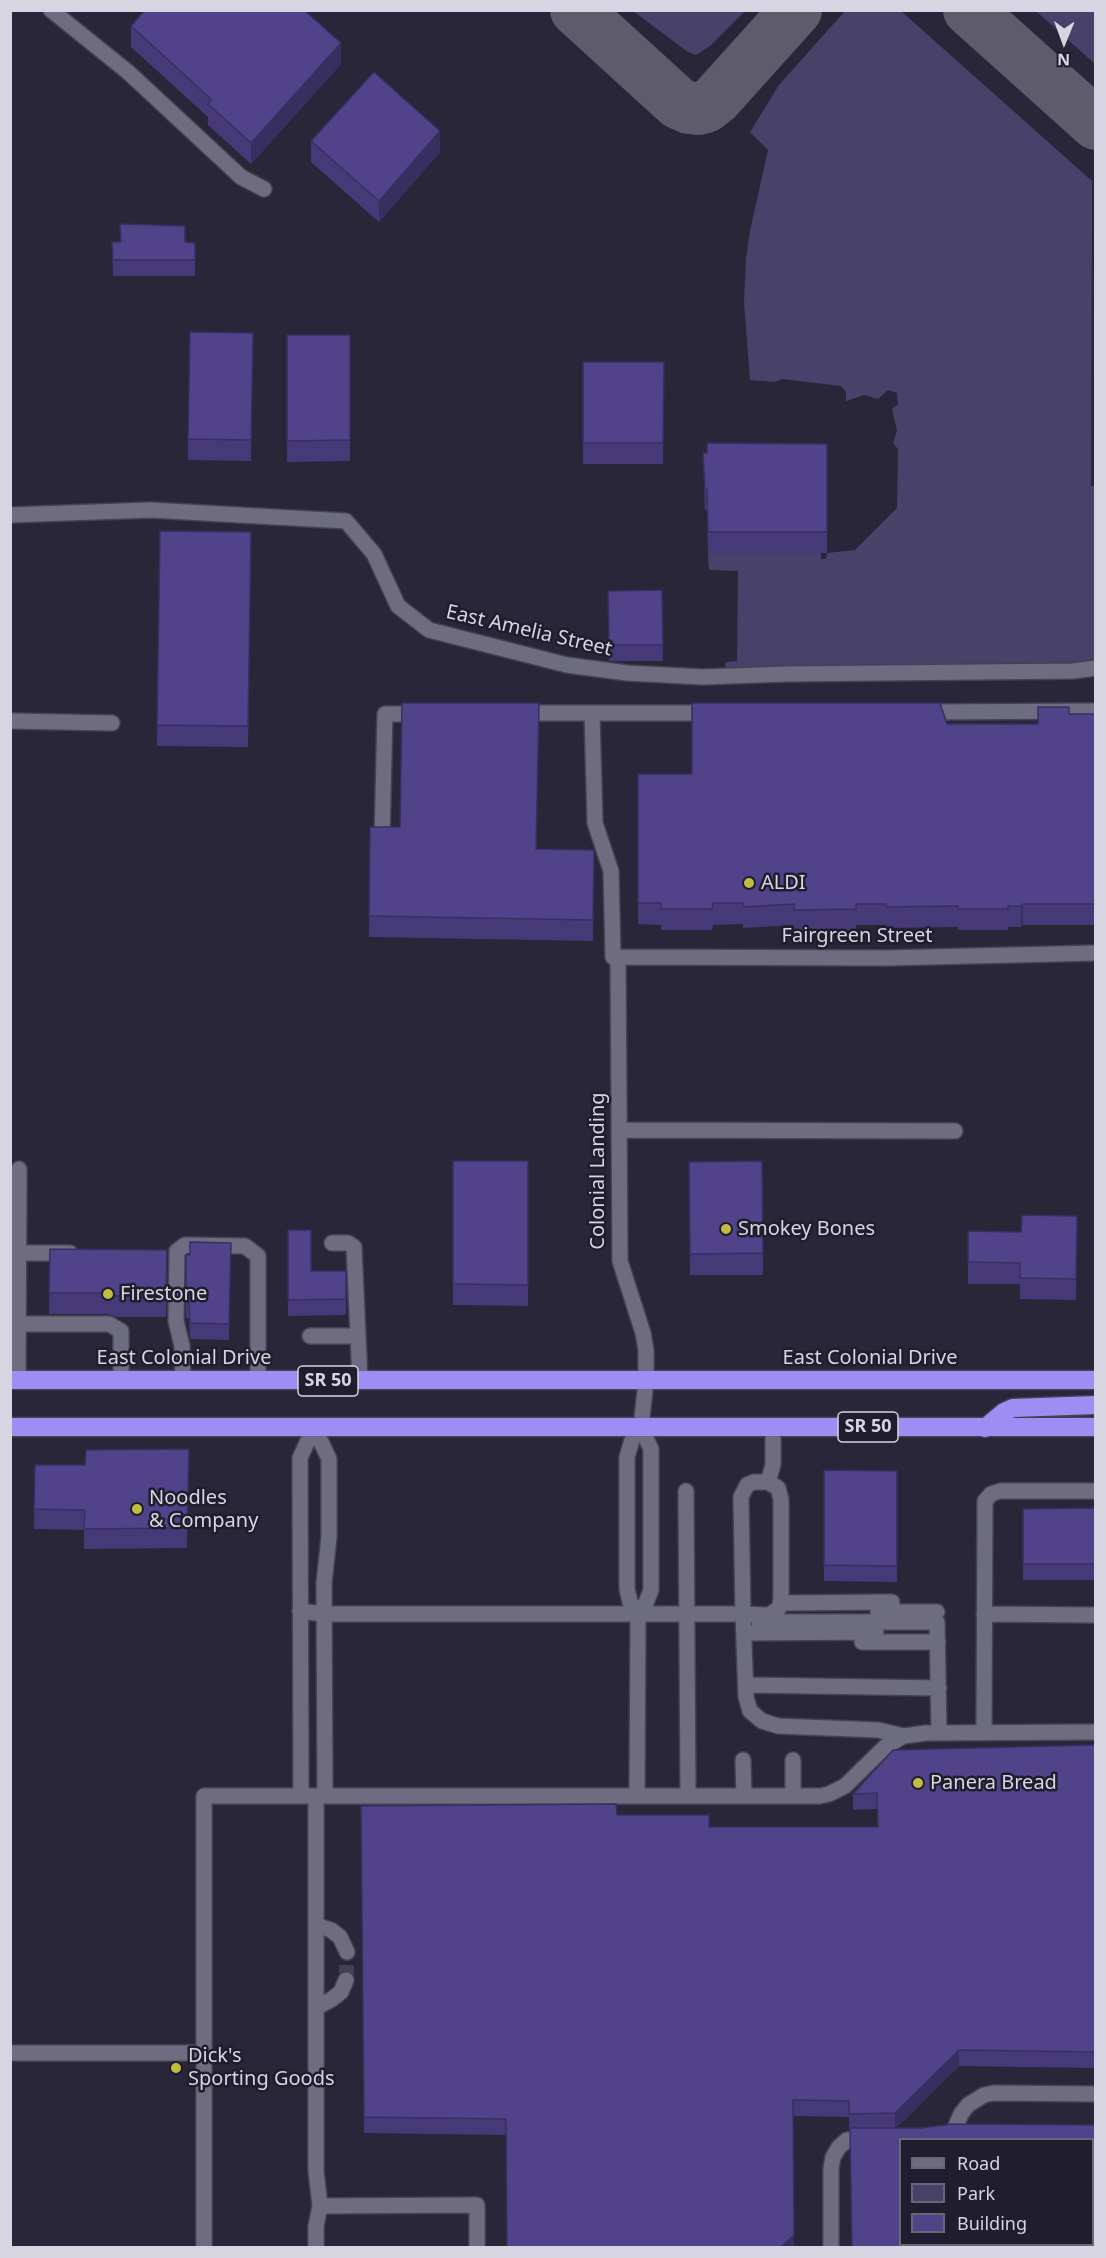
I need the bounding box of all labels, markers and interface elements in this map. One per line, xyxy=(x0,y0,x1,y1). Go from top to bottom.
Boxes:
north arrow xyxy=(1034,12,1094,72)
text: N xyxy=(1057,49,1070,71)
street label: East Amelia Street xyxy=(444,600,614,662)
place label: ALDI xyxy=(761,871,806,895)
marker: ALDI xyxy=(742,876,756,890)
street label: Fairgreen Street xyxy=(782,924,932,948)
street label: Colonial Landing xyxy=(586,1092,610,1250)
place label: Smokey Bones xyxy=(738,1217,875,1241)
marker: Smokey Bones xyxy=(719,1222,733,1236)
place label: Firestone xyxy=(120,1282,207,1306)
marker: Firestone xyxy=(101,1287,115,1301)
street label: East Colonial Drive xyxy=(97,1346,271,1370)
street label: East Colonial Drive xyxy=(783,1346,957,1370)
road number: SR 50 xyxy=(298,1366,358,1396)
road number: SR 50 xyxy=(838,1412,898,1442)
place label: Noodles & Company xyxy=(149,1486,258,1533)
marker: Noodles & Company xyxy=(130,1502,144,1516)
place label: Panera Bread xyxy=(930,1771,1057,1795)
marker: Panera Bread xyxy=(911,1776,925,1790)
place label: Dick's Sporting Goods xyxy=(188,2044,335,2091)
marker: Dick's Sporting Goods xyxy=(169,2061,183,2075)
legend xyxy=(899,2138,1094,2246)
text: Road xyxy=(957,2151,1000,2175)
text: Park xyxy=(957,2181,995,2205)
text: Building xyxy=(957,2211,1027,2235)

